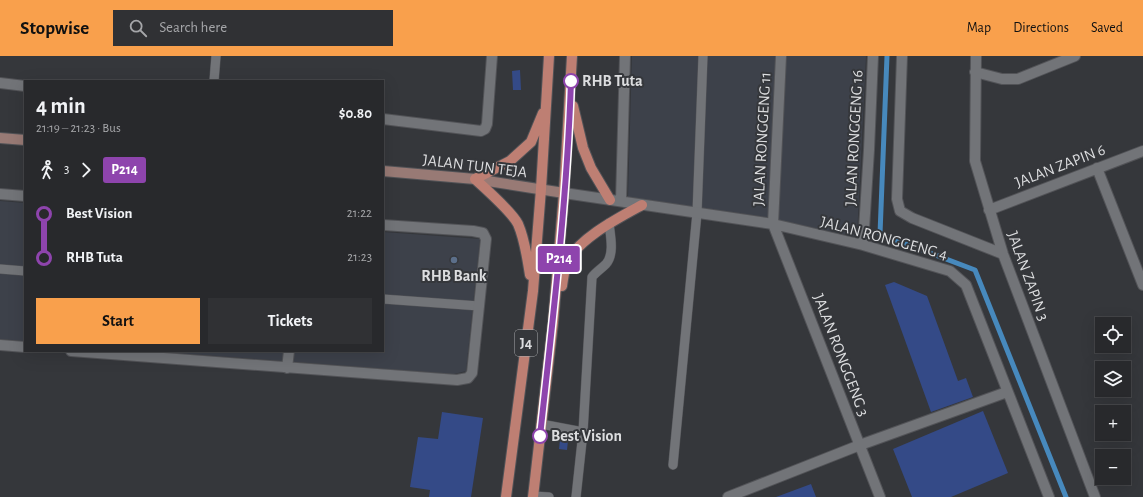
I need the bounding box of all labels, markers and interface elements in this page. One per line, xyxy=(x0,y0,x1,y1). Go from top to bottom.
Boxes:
search box xyxy=(113,10,393,46)
icon: search xyxy=(127,17,149,39)
text: Stopwise xyxy=(20,19,89,38)
text: Search here xyxy=(159,20,227,35)
text: Map xyxy=(967,21,991,35)
text: Directions xyxy=(1013,21,1069,35)
text: Saved xyxy=(1091,21,1123,35)
street label: JALAN RONGGENG 16 xyxy=(842,70,866,206)
street label: JALAN RONGGENG 11 xyxy=(751,72,773,206)
marker: RHB Tuta xyxy=(563,73,579,89)
place label: RHB Tuta xyxy=(582,73,643,89)
text: 4 min xyxy=(36,95,86,117)
text: $0.80 xyxy=(339,106,372,121)
text: 21:19 – 21:23 · Bus xyxy=(36,122,121,135)
street label: JALAN ZAPIN 6 xyxy=(1013,141,1107,191)
street label: JALAN TUN TEJA xyxy=(422,152,528,180)
icon: walk xyxy=(36,159,58,181)
icon: forward xyxy=(75,159,97,181)
text: 3 xyxy=(64,163,69,176)
text: P214 xyxy=(111,163,138,177)
text: Best Vision xyxy=(66,206,132,221)
text: 21:22 xyxy=(347,207,372,220)
street label: JALAN RONGGENG 4 xyxy=(819,213,949,263)
street label: JALAN ZAPIN 3 xyxy=(1004,229,1052,323)
line badge: P214 xyxy=(531,246,587,272)
text: RHB Tuta xyxy=(66,250,123,265)
text: 21:23 xyxy=(347,251,372,264)
text: P214 xyxy=(546,252,572,266)
marker: RHB Bank xyxy=(449,255,459,265)
place label: RHB Bank xyxy=(421,268,487,284)
street label: JALAN RONGGENG 3 xyxy=(810,292,872,418)
button: Start xyxy=(36,298,200,344)
button: Tickets xyxy=(208,298,372,344)
map controls xyxy=(1095,317,1131,485)
button: locate xyxy=(1095,317,1131,353)
road number: J4 xyxy=(515,330,537,356)
button: layers xyxy=(1095,361,1131,397)
button: + xyxy=(1095,405,1131,441)
marker: Best Vision xyxy=(532,428,548,444)
place label: Best Vision xyxy=(551,428,622,444)
button: − xyxy=(1095,449,1131,485)

